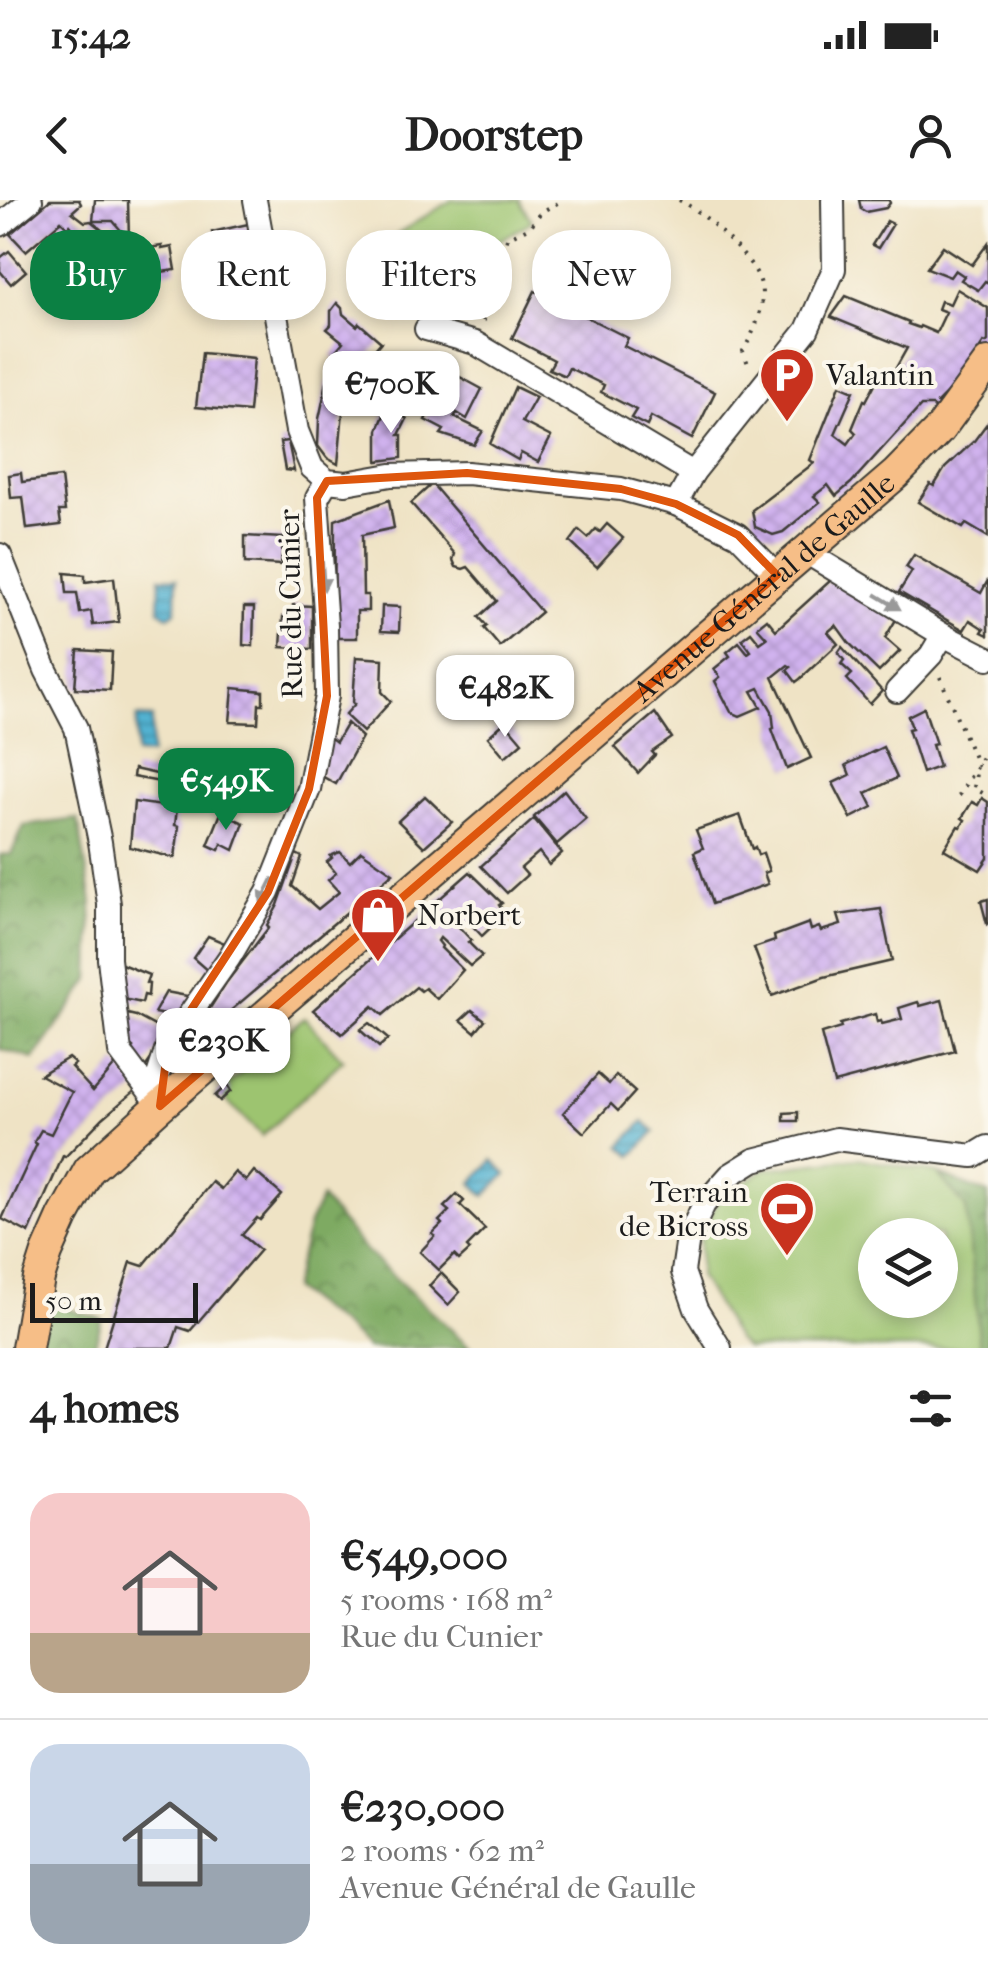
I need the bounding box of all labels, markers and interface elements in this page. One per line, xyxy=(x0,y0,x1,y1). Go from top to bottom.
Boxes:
text: 15:42 xyxy=(50,13,131,58)
icon: back xyxy=(30,108,85,163)
icon: person xyxy=(903,108,958,163)
text: Doorstep xyxy=(405,109,583,162)
chip: Buy xyxy=(30,230,161,320)
chip: Rent xyxy=(181,230,326,320)
chip: Filters xyxy=(346,230,512,320)
chip: New xyxy=(532,230,671,320)
parking icon: Valantin xyxy=(757,345,817,424)
pin: €700K xyxy=(321,351,461,436)
place label: Valantin xyxy=(825,358,934,393)
text: €700K xyxy=(345,365,437,402)
street label: Avenue Général de Gaulle xyxy=(625,465,902,710)
street label: Rue du Cunier xyxy=(272,509,310,699)
one-way arrow xyxy=(315,560,331,592)
one-way arrow xyxy=(874,592,902,610)
pin: €482K xyxy=(435,655,575,740)
text: €482K xyxy=(458,669,552,706)
pin: €549K xyxy=(156,748,296,833)
text: €549K xyxy=(180,762,272,799)
one-way arrow xyxy=(259,877,276,906)
shop icon: Norbert xyxy=(348,885,408,964)
place label: Norbert xyxy=(417,898,521,933)
pin: €230K xyxy=(153,1008,293,1093)
text: €230K xyxy=(178,1022,268,1059)
place label: Terrain de Bicross xyxy=(619,1175,749,1244)
sports icon: Terrain de Bicross xyxy=(757,1179,817,1258)
map controls xyxy=(858,1218,958,1318)
button: layers xyxy=(858,1218,958,1318)
scale bar xyxy=(30,1278,198,1322)
text: 50 m xyxy=(45,1284,102,1317)
icon: filters xyxy=(903,1381,958,1436)
text: 4 homes xyxy=(30,1384,179,1433)
text: €549,000 xyxy=(340,1532,508,1581)
icon: home xyxy=(110,1533,230,1653)
text: 5 rooms · 168 m² xyxy=(340,1581,552,1618)
text: Rue du Cunier xyxy=(340,1618,543,1655)
text: €230,000 xyxy=(340,1783,505,1832)
icon: home xyxy=(110,1784,230,1904)
text: 2 rooms · 62 m² xyxy=(340,1832,544,1869)
text: Avenue Général de Gaulle xyxy=(340,1869,696,1906)

